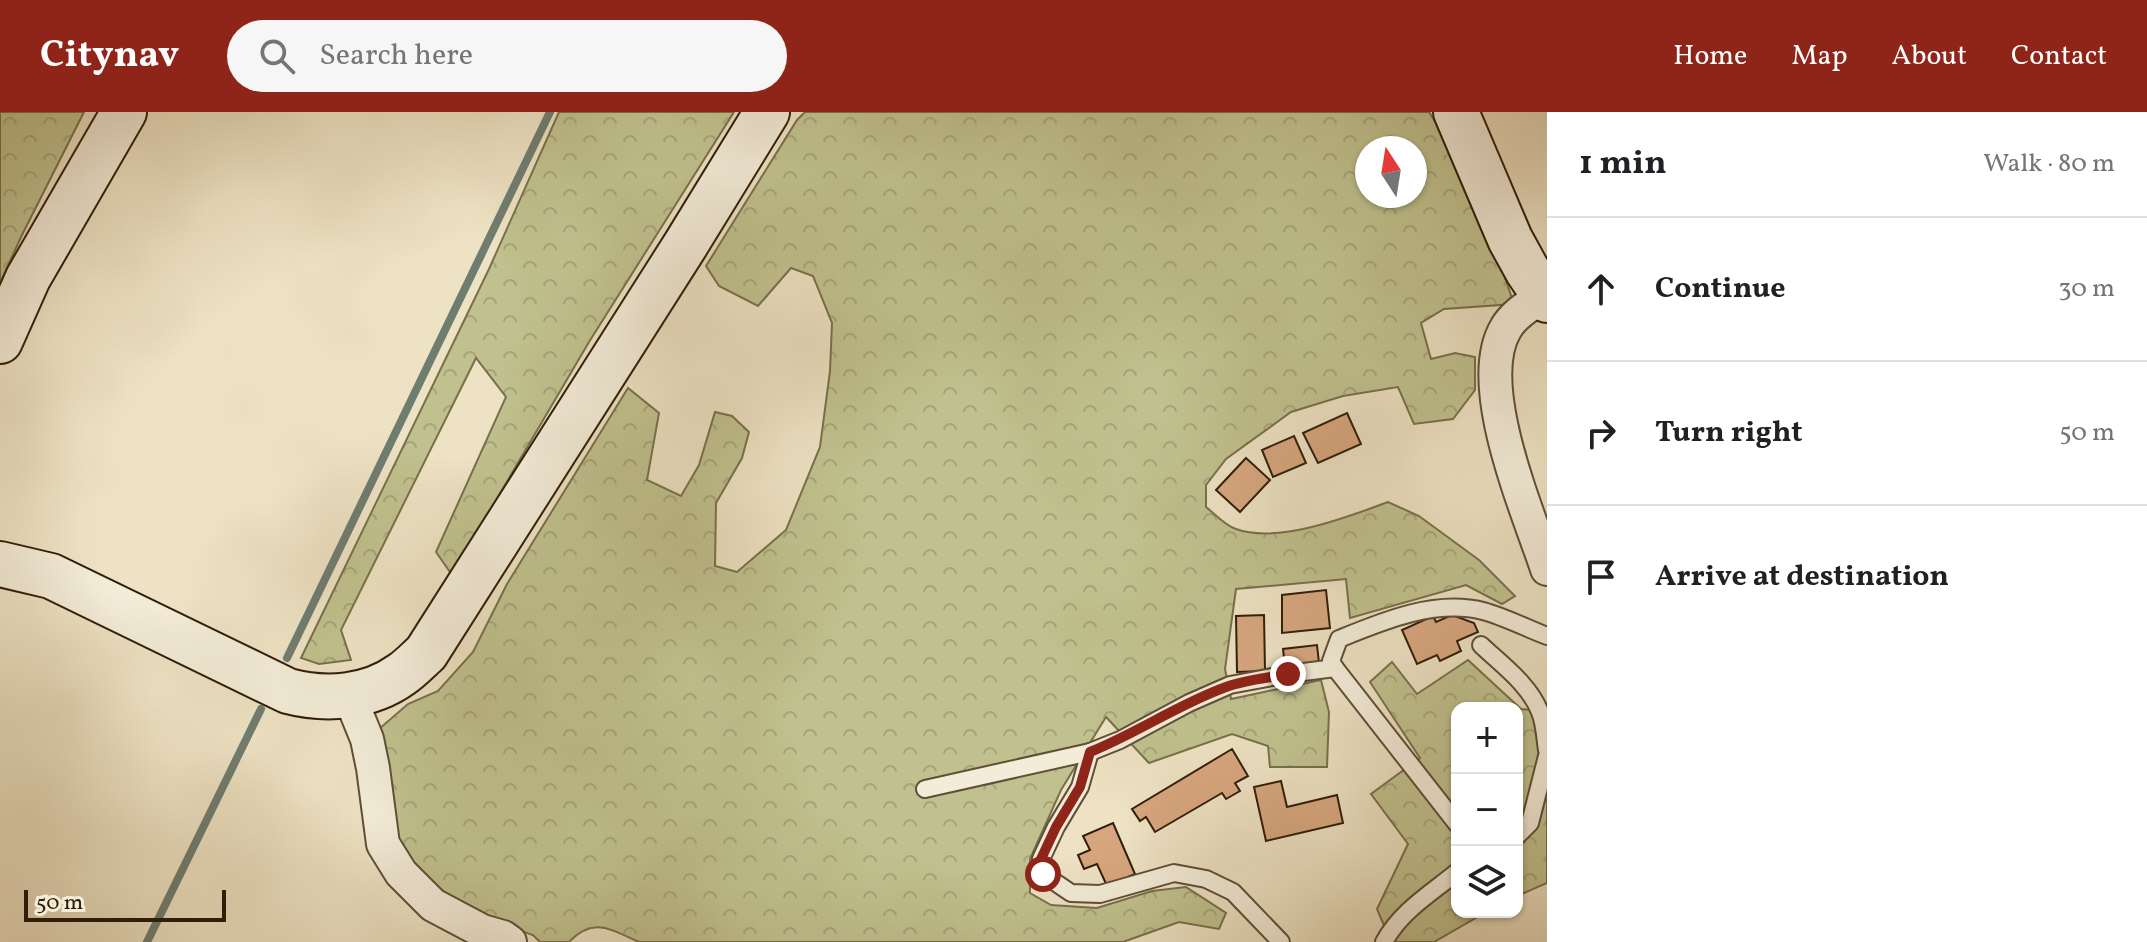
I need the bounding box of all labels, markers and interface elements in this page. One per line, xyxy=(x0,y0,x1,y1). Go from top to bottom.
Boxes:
search box xyxy=(227,20,787,92)
text: Citynav xyxy=(40,30,179,83)
icon: search xyxy=(255,34,299,78)
text: Search here xyxy=(319,35,473,77)
text: Home xyxy=(1673,37,1747,76)
text: Map xyxy=(1791,37,1847,76)
text: About xyxy=(1891,37,1967,76)
text: Contact xyxy=(2011,37,2107,76)
north arrow xyxy=(1355,136,1427,208)
text: 1 min xyxy=(1579,141,1667,188)
text: Walk · 80 m xyxy=(1983,146,2115,182)
icon: ahead xyxy=(1579,267,1623,311)
text: Continue xyxy=(1655,268,1786,310)
text: 30 m xyxy=(2058,271,2115,307)
icon: right xyxy=(1579,411,1623,455)
text: Turn right xyxy=(1655,412,1803,454)
text: 50 m xyxy=(2059,415,2115,451)
icon: arrive xyxy=(1579,555,1623,599)
text: Arrive at destination xyxy=(1655,556,1949,598)
route end xyxy=(1270,656,1306,692)
map controls xyxy=(1451,702,1523,918)
button: + xyxy=(1451,702,1523,774)
button: − xyxy=(1451,774,1523,846)
button: layers xyxy=(1451,846,1523,918)
route start xyxy=(1025,856,1061,892)
scale bar xyxy=(24,886,226,922)
text: 50 m xyxy=(36,888,83,919)

